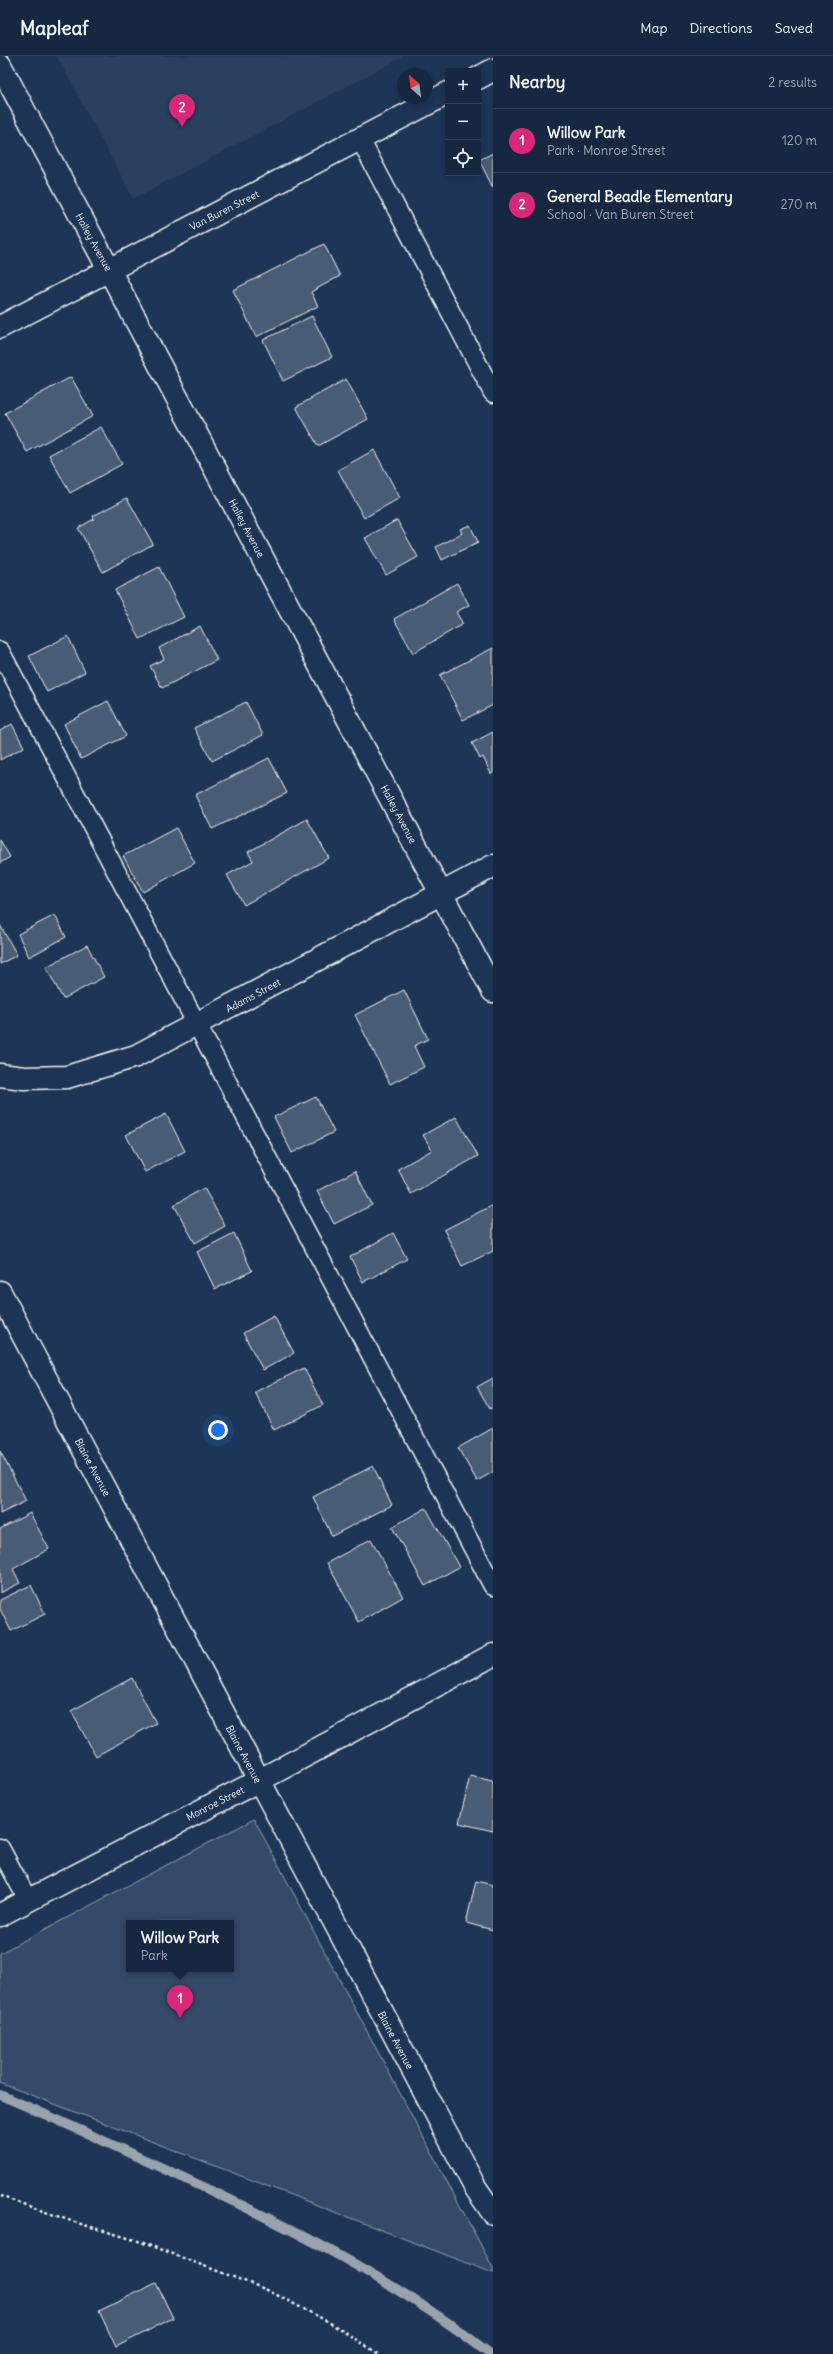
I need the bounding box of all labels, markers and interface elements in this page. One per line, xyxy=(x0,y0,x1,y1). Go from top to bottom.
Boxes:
text: Mapleaf xyxy=(20,16,89,40)
text: Map xyxy=(640,19,667,37)
text: Directions xyxy=(689,19,753,37)
text: Saved xyxy=(775,19,813,37)
north arrow xyxy=(397,68,433,104)
map controls xyxy=(445,68,481,176)
button: + xyxy=(445,68,481,104)
text: Nearby xyxy=(509,71,565,93)
text: 2 results xyxy=(768,74,817,91)
pin: 2 xyxy=(169,94,195,127)
button: − xyxy=(445,104,481,140)
text: Willow Park xyxy=(547,123,626,142)
text: 1 xyxy=(519,132,525,149)
text: 120 m xyxy=(782,132,817,149)
button: locate xyxy=(445,140,481,176)
text: Park · Monroe Street xyxy=(547,142,666,159)
street label: Van Buren Street xyxy=(187,187,262,234)
text: General Beadle Elementary xyxy=(547,187,733,206)
text: 2 xyxy=(518,196,526,213)
text: 270 m xyxy=(780,196,817,213)
text: School · Van Buren Street xyxy=(547,206,694,223)
street label: Halley Avenue xyxy=(72,211,115,274)
street label: Halley Avenue xyxy=(226,497,267,560)
street label: Halley Avenue xyxy=(378,783,419,846)
street label: Adams Street xyxy=(224,975,284,1015)
your location xyxy=(208,1420,228,1440)
street label: Blaine Avenue xyxy=(72,1436,113,1498)
street label: Blaine Avenue xyxy=(223,1723,264,1785)
street label: Monroe Street xyxy=(184,1783,247,1824)
popup xyxy=(126,1920,234,1972)
text: Willow Park xyxy=(141,1928,219,1947)
text: Park xyxy=(141,1947,168,1964)
pin: 1 xyxy=(167,1985,193,2018)
street label: Blaine Avenue xyxy=(375,2009,416,2071)

